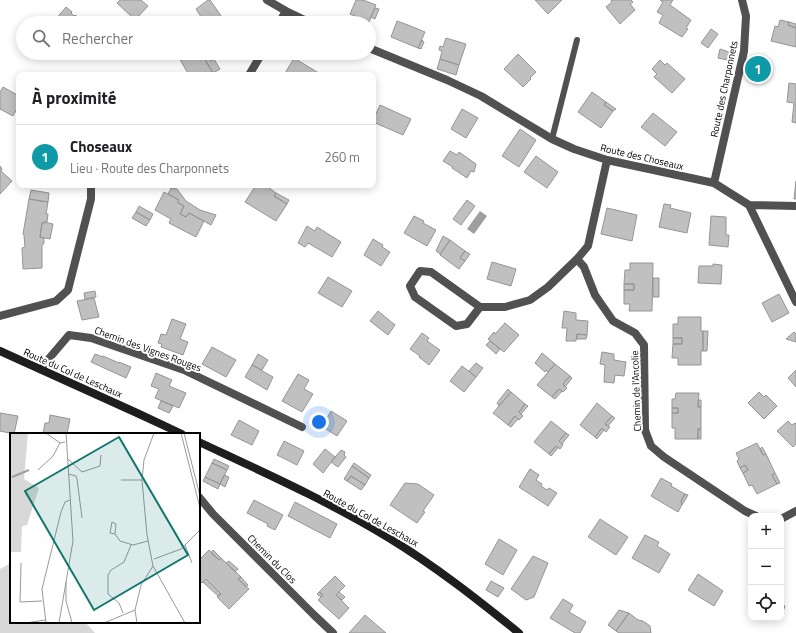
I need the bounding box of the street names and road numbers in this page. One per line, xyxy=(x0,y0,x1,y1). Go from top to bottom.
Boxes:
street label: Route des Charponnets xyxy=(706,39,742,139)
street label: Route des Choseaux xyxy=(599,140,686,174)
street label: Chemin des Vignes Rouges xyxy=(92,323,204,376)
street label: Route du Col de Leschaux xyxy=(21,344,125,402)
street label: Chemin de l'Ancolie xyxy=(627,350,645,432)
street label: Route du Col de Leschaux xyxy=(321,486,422,551)
street label: Chemin du Clos xyxy=(244,531,300,587)

